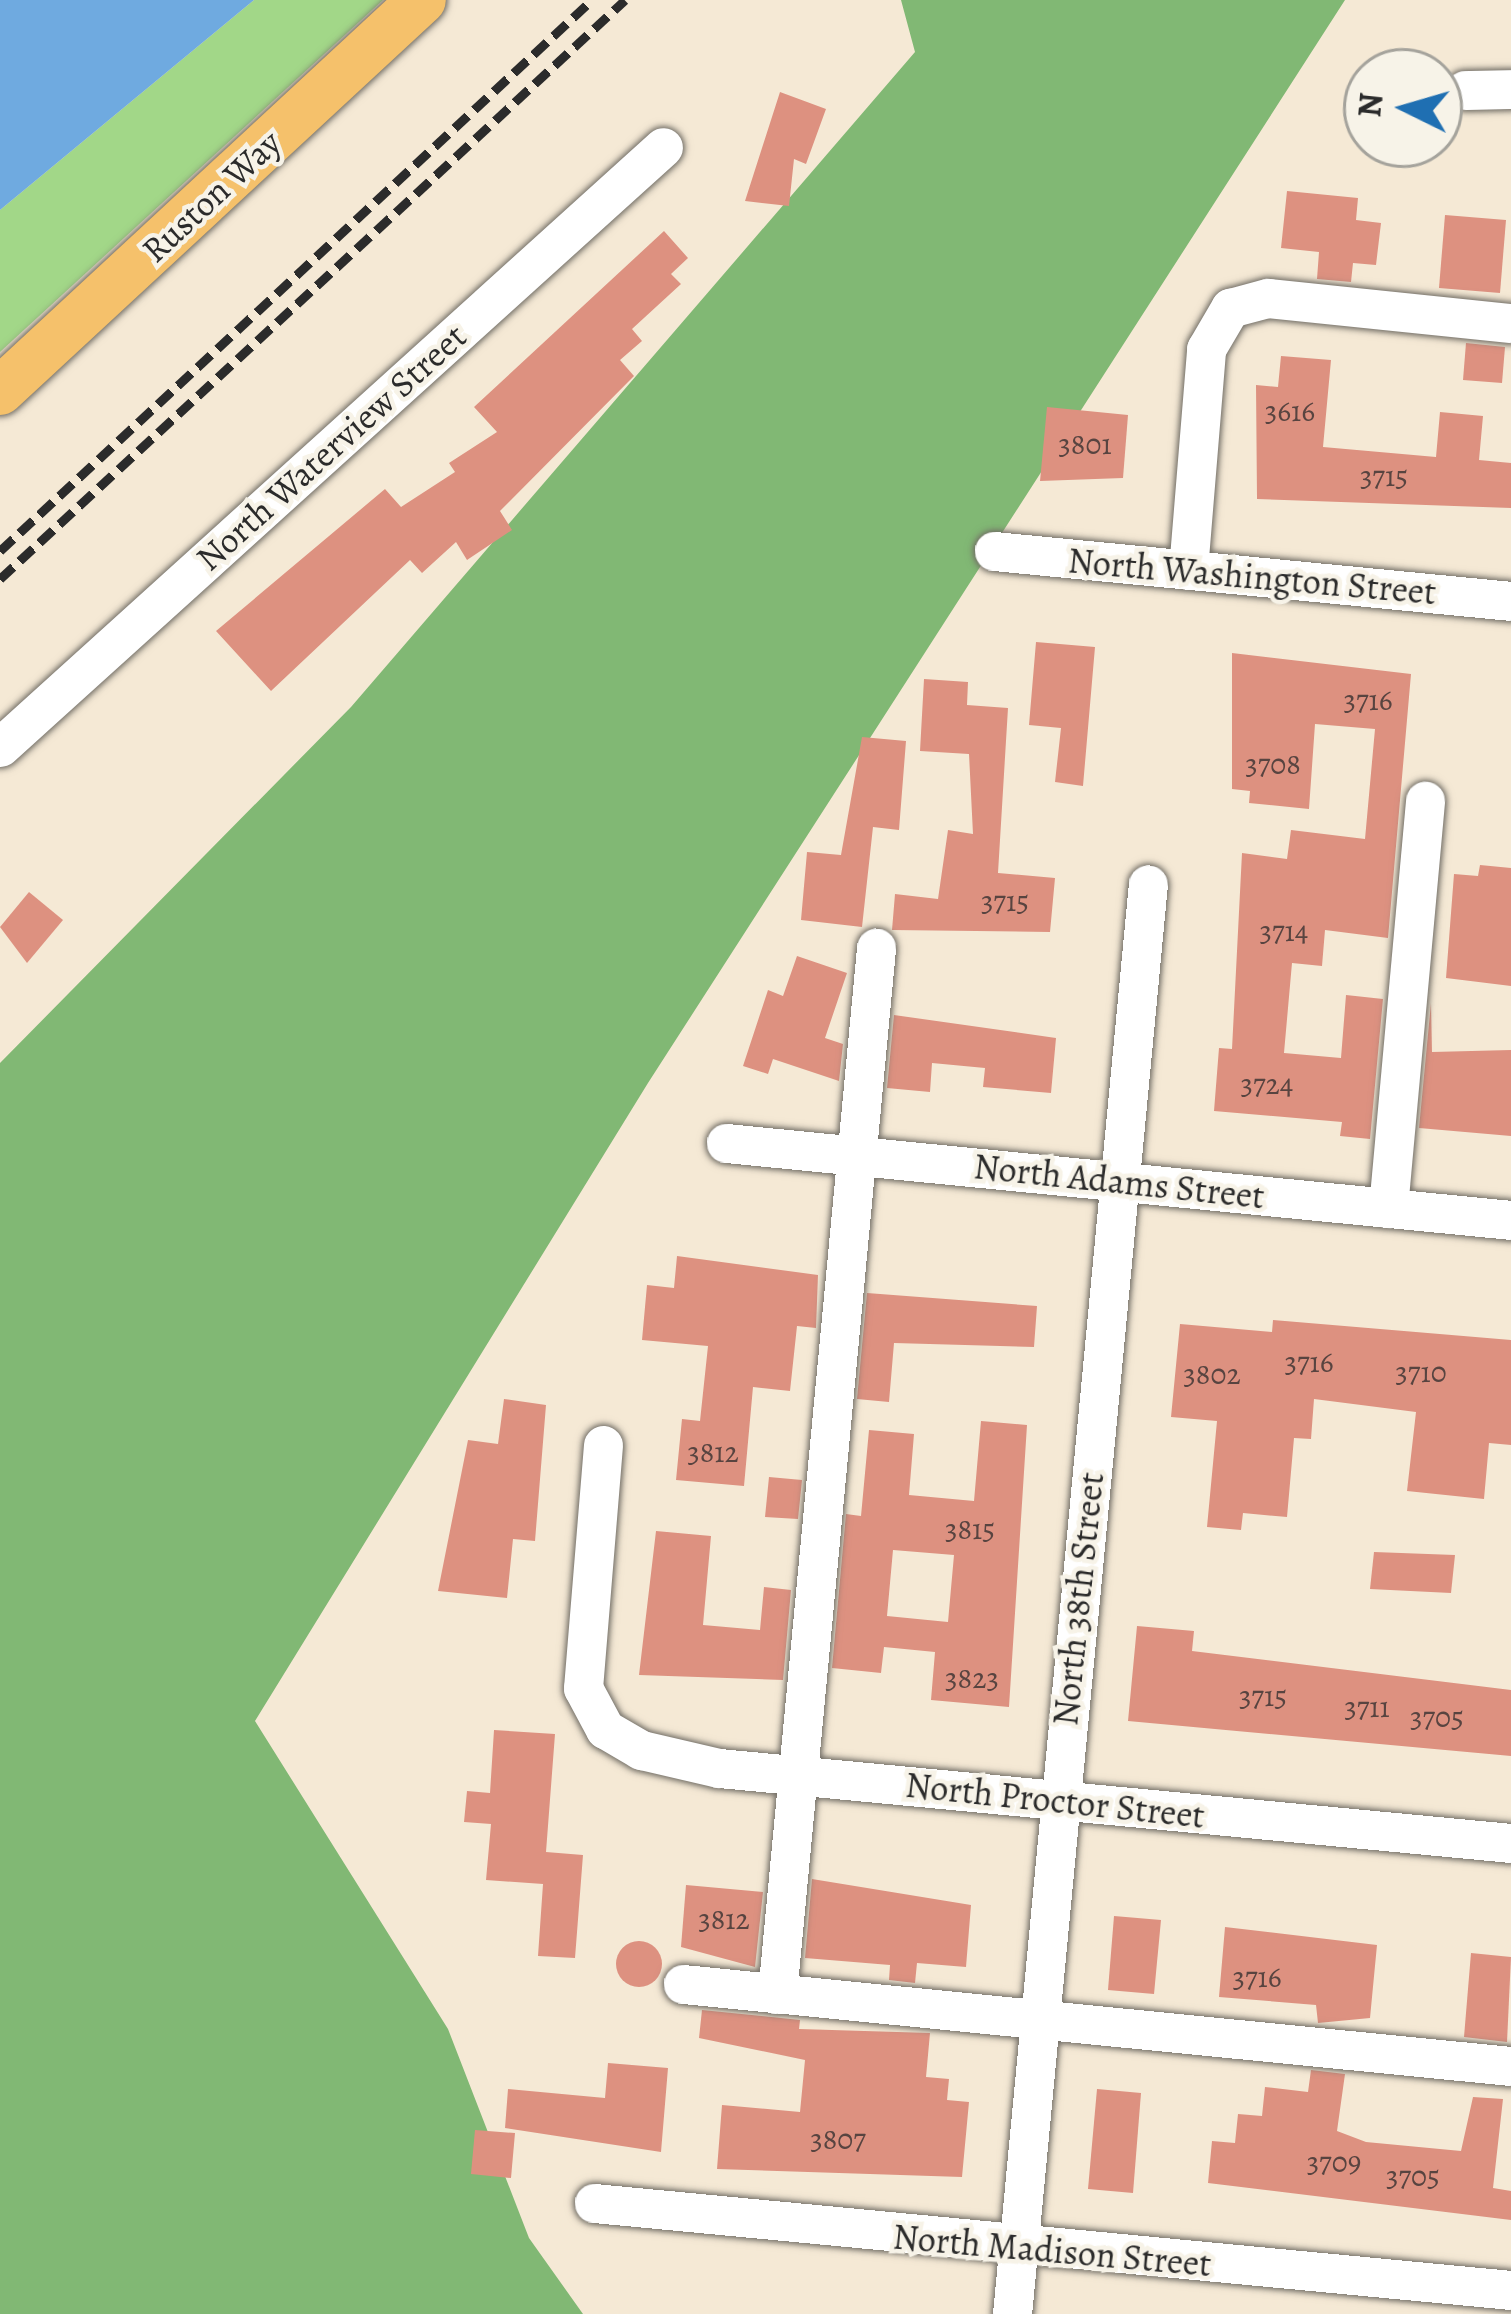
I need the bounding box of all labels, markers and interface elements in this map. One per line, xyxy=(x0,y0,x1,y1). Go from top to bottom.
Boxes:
north arrow xyxy=(1343,48,1463,168)
text: N xyxy=(1346,91,1393,119)
street label: Ruston Way xyxy=(133,121,289,271)
street label: North Waterview Street xyxy=(187,314,475,580)
house number: 3616 xyxy=(1265,393,1315,429)
house number: 3801 xyxy=(1058,426,1112,462)
house number: 3715 xyxy=(1360,458,1408,494)
street label: North Washington Street xyxy=(1066,538,1438,614)
house number: 3716 xyxy=(1343,682,1393,718)
house number: 3708 xyxy=(1245,746,1301,782)
house number: 3715 xyxy=(981,883,1029,919)
house number: 3714 xyxy=(1260,913,1308,949)
house number: 3724 xyxy=(1241,1066,1293,1102)
street label: North Adams Street xyxy=(972,1144,1266,1218)
house number: 3716 xyxy=(1284,1344,1334,1380)
house number: 3710 xyxy=(1395,1354,1447,1390)
house number: 3802 xyxy=(1183,1356,1241,1392)
house number: 3812 xyxy=(687,1434,739,1470)
street label: North 38th Street xyxy=(1043,1470,1113,1728)
house number: 3815 xyxy=(945,1511,995,1547)
house number: 3823 xyxy=(945,1660,999,1696)
house number: 3715 xyxy=(1239,1678,1287,1714)
house number: 3711 xyxy=(1344,1689,1390,1725)
house number: 3705 xyxy=(1410,1699,1464,1735)
street label: North Proctor Street xyxy=(903,1763,1207,1837)
house number: 3812 xyxy=(698,1901,750,1937)
house number: 3716 xyxy=(1232,1959,1282,1995)
house number: 3807 xyxy=(810,2121,866,2157)
house number: 3709 xyxy=(1307,2144,1361,2180)
house number: 3705 xyxy=(1386,2158,1440,2194)
street label: North Madison Street xyxy=(891,2215,1213,2285)

